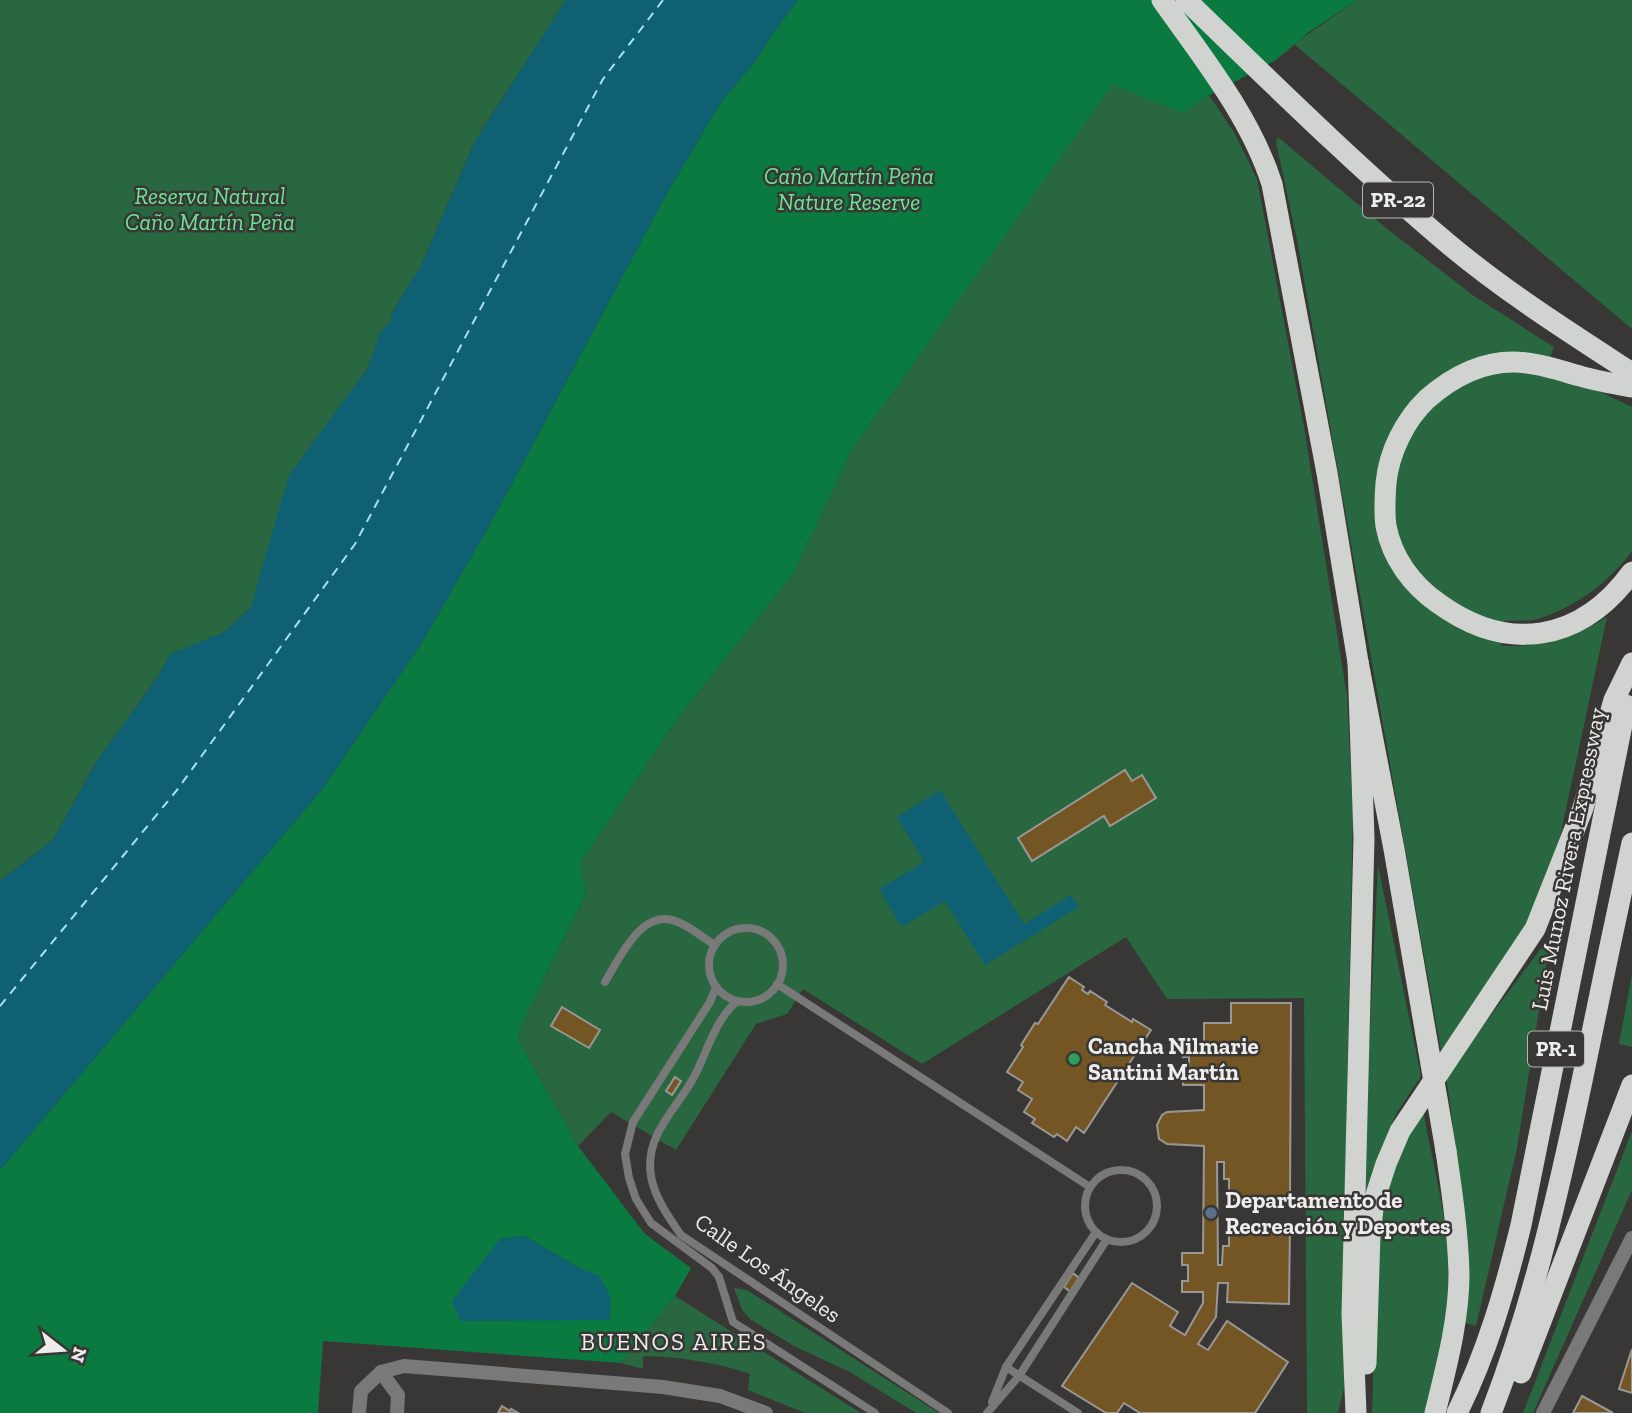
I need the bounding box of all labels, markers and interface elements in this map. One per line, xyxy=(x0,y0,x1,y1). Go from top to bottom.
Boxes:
park label: Caño Martín Peña Nature Reserve xyxy=(764,162,934,216)
park label: Reserva Natural Caño Martín Peña xyxy=(125,182,295,236)
road number: PR-22 xyxy=(1363,182,1433,218)
street label: Luis Munoz Rivera Expressway xyxy=(1525,705,1611,1013)
place label: Cancha Nilmarie Santini Martín xyxy=(1088,1032,1259,1086)
road number: PR-1 xyxy=(1528,1032,1584,1066)
marker: Cancha Nilmarie Santini Martín xyxy=(1066,1051,1082,1067)
place label: Departamento de Recreación y Deportes xyxy=(1225,1186,1451,1240)
marker: Departamento de Recreación y Deportes xyxy=(1203,1205,1219,1221)
street label: Calle Los Ángeles xyxy=(690,1207,846,1329)
north arrow xyxy=(28,1315,98,1385)
district label: BUENOS AIRES xyxy=(580,1327,768,1356)
text: N xyxy=(66,1345,92,1365)

